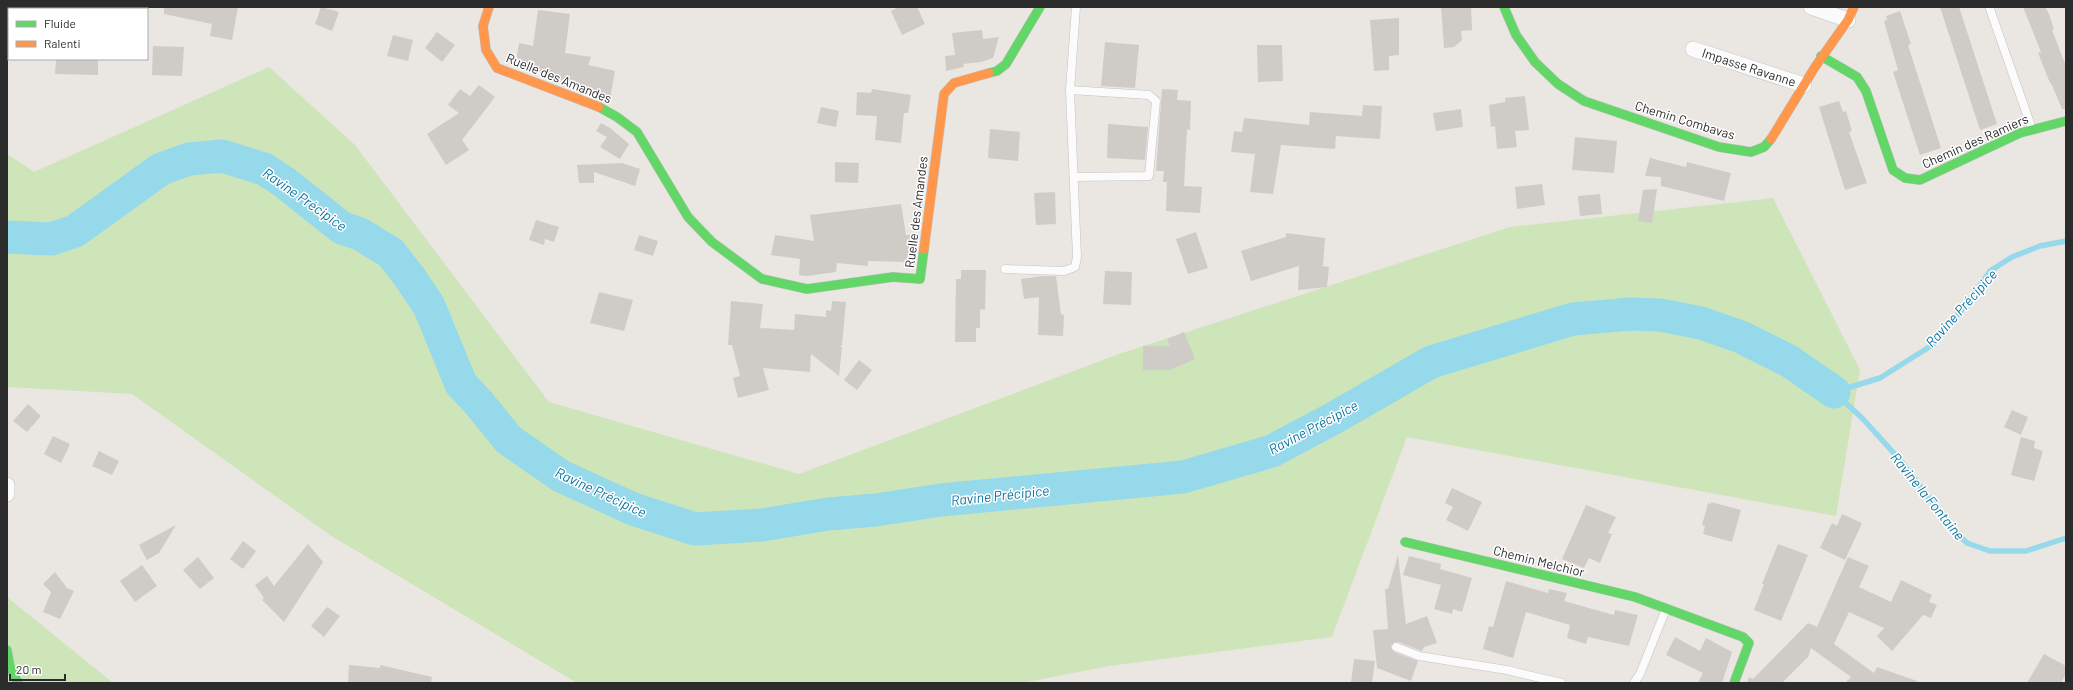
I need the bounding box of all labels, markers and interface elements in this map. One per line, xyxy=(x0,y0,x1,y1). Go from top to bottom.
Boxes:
legend xyxy=(8,8,148,60)
text: Fluide xyxy=(44,16,76,30)
text: Ralenti xyxy=(44,36,81,50)
street label: Impasse Ravanne xyxy=(1700,44,1798,90)
street label: Ruelle des Amandes xyxy=(504,50,614,106)
street label: Chemin Combavas xyxy=(1633,97,1737,143)
street label: Chemin des Ramiers xyxy=(1919,110,2031,172)
street label: Ruelle des Amandes xyxy=(901,155,931,269)
water label: Ravine Précipice xyxy=(260,164,350,234)
water label: Ravine Précipice xyxy=(1922,266,2000,350)
water label: Ravine Précipice xyxy=(1265,396,1361,458)
water label: Ravine la Fontaine xyxy=(1887,449,1969,543)
water label: Ravine Précipice xyxy=(553,463,649,521)
water label: Ravine Précipice xyxy=(950,481,1050,509)
street label: Chemin Melchior xyxy=(1492,542,1587,580)
scale bar xyxy=(10,656,65,682)
text: 20 m xyxy=(16,662,42,676)

